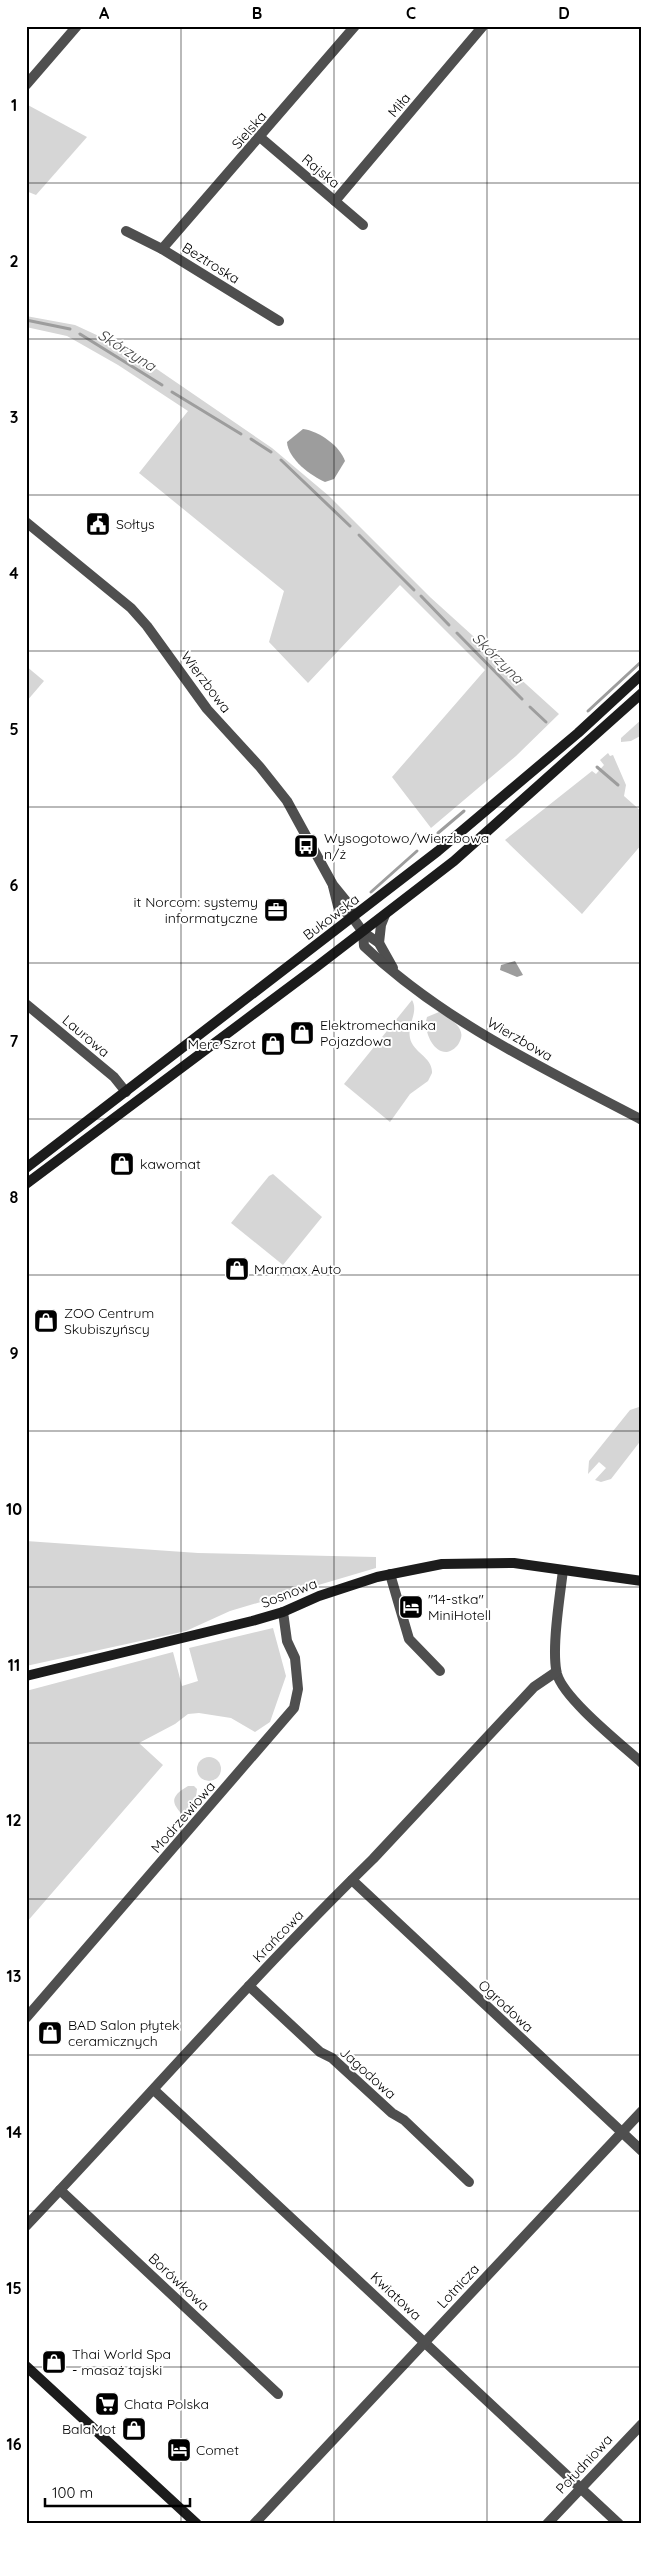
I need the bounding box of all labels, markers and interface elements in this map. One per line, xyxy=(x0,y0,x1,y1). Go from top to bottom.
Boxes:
text: A xyxy=(99,3,110,23)
text: B xyxy=(252,3,262,23)
text: C xyxy=(406,3,416,23)
text: D xyxy=(558,3,570,23)
street label: Miła xyxy=(384,89,414,121)
text: 1 xyxy=(11,95,17,115)
street label: Sielska xyxy=(228,107,270,153)
street label: Rajska xyxy=(298,150,344,192)
street label: Beztroska xyxy=(179,238,243,288)
text: 2 xyxy=(9,251,19,271)
water label: Skórzyna xyxy=(95,325,160,376)
text: 3 xyxy=(10,407,18,427)
public building icon: Sołtys xyxy=(85,511,111,537)
place label: Sołtys xyxy=(116,515,155,533)
text: 4 xyxy=(9,563,19,583)
water label: Skórzyna xyxy=(468,628,528,688)
street label: Wierzbowa xyxy=(177,648,235,716)
text: 5 xyxy=(9,719,19,739)
place label: Wysogotowo/Wierzbowa n/ż xyxy=(324,829,489,863)
bus stop icon: Wysogotowo/Wierzbowa n/ż xyxy=(293,833,319,859)
text: 6 xyxy=(10,875,19,895)
street label: Bukowska xyxy=(299,890,363,944)
place label: it Norcom: systemy informatyczne xyxy=(134,893,258,927)
office icon: it Norcom: systemy informatyczne xyxy=(263,897,289,923)
street label: Laurowa xyxy=(59,1011,113,1061)
street label: Wierzbowa xyxy=(484,1013,556,1065)
place label: Elektromechanika Pojazdowa xyxy=(320,1016,436,1050)
shop icon: Elektromechanika Pojazdowa xyxy=(289,1020,315,1046)
text: 7 xyxy=(10,1031,19,1051)
shop icon: Merc Szrot xyxy=(260,1031,286,1057)
place label: Merc Szrot xyxy=(187,1035,256,1053)
shop icon: kawomat xyxy=(109,1151,135,1177)
place label: kawomat xyxy=(140,1155,201,1173)
text: 8 xyxy=(10,1187,19,1207)
shop icon: Marmax Auto xyxy=(224,1256,250,1282)
place label: Marmax Auto xyxy=(254,1260,341,1278)
place label: ZOO Centrum Skubiszyńscy xyxy=(64,1304,154,1338)
shop icon: ZOO Centrum Skubiszyńscy xyxy=(33,1308,59,1334)
text: 9 xyxy=(9,1343,19,1363)
text: 10 xyxy=(6,1499,22,1519)
street label: Sosnowa xyxy=(258,1574,320,1612)
place label: "14-stka" MiniHotell xyxy=(428,1590,491,1624)
hotel icon: "14-stka" MiniHotell xyxy=(398,1594,424,1620)
text: 11 xyxy=(8,1655,20,1675)
street label: Modrzewiowa xyxy=(147,1777,219,1857)
text: 12 xyxy=(6,1810,22,1830)
street label: Krańcowa xyxy=(249,1906,307,1966)
text: 13 xyxy=(7,1966,21,1986)
street label: Ogrodowa xyxy=(475,1976,537,2036)
place label: BAD Salon płytek ceramicznych xyxy=(68,2016,180,2050)
shop icon: BAD Salon płytek ceramicznych xyxy=(37,2020,63,2046)
street label: Jagodowa xyxy=(336,2043,400,2103)
text: 14 xyxy=(6,2122,22,2142)
street label: Borówkowa xyxy=(145,2249,213,2315)
street label: Lotnicza xyxy=(433,2260,483,2312)
street label: Kwiatowa xyxy=(367,2268,425,2324)
text: 15 xyxy=(6,2278,22,2298)
place label: Thai World Spa - masaż tajski xyxy=(72,2345,171,2379)
shop icon: Thai World Spa - masaż tajski xyxy=(41,2349,67,2375)
supermarket icon: Chata Polska xyxy=(94,2391,120,2417)
place label: Chata Polska xyxy=(124,2395,209,2413)
shop icon: BalaMot xyxy=(121,2416,147,2442)
place label: BalaMot xyxy=(62,2420,116,2438)
street label: Południowa xyxy=(552,2430,616,2498)
text: 16 xyxy=(6,2434,22,2454)
hotel icon: Comet xyxy=(166,2437,192,2463)
place label: Comet xyxy=(196,2441,239,2459)
scale bar xyxy=(45,2475,190,2507)
text: 100 m xyxy=(52,2483,93,2502)

